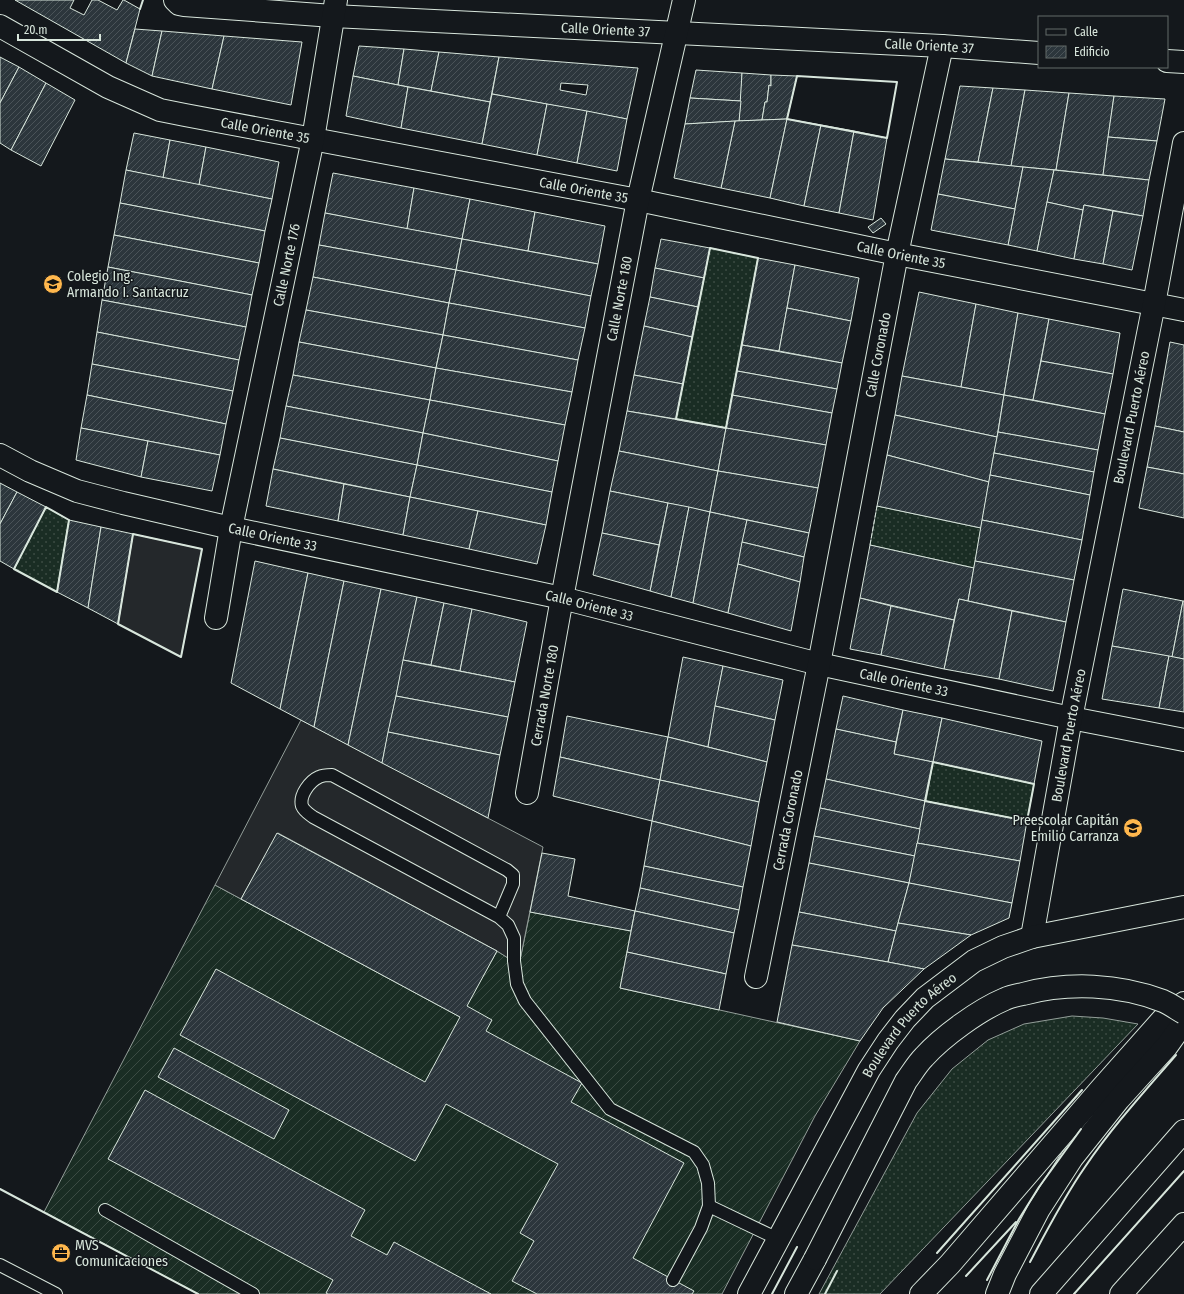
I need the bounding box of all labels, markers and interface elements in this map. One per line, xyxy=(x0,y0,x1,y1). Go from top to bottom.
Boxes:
scale bar xyxy=(18,16,100,42)
legend xyxy=(1038,16,1168,68)
street label: Calle Oriente 37 xyxy=(560,19,651,41)
text: 20 m xyxy=(24,23,48,37)
text: Calle xyxy=(1074,25,1098,39)
street label: Calle Oriente 37 xyxy=(884,35,975,57)
text: Edificio xyxy=(1074,45,1110,59)
street label: Calle Oriente 35 xyxy=(219,114,311,147)
street label: Calle Oriente 35 xyxy=(538,174,629,207)
street label: Calle Norte 176 xyxy=(270,222,304,308)
street label: Calle Oriente 35 xyxy=(855,238,947,272)
street label: Calle Norte 180 xyxy=(603,255,636,343)
place label: Colegio Ing. Armando I. Santacruz xyxy=(67,268,189,301)
school or university icon: Colegio Ing. Armando I. Santacruz xyxy=(42,273,64,295)
street label: Calle Coronado xyxy=(862,311,895,399)
street label: Boulevard Puerto Aéreo xyxy=(1110,349,1153,486)
street label: Calle Oriente 33 xyxy=(227,520,318,555)
street label: Calle Oriente 33 xyxy=(544,587,635,625)
street label: Cerrada Norte 180 xyxy=(528,644,562,748)
street label: Calle Oriente 33 xyxy=(858,665,950,700)
street label: Boulevard Puerto Aéreo xyxy=(1048,667,1090,803)
street label: Cerrada Coronado xyxy=(770,768,807,872)
place label: Preescolar Capitán Emilio Carranza xyxy=(1012,812,1119,845)
school or university icon: Preescolar Capitán Emilio Carranza xyxy=(1122,817,1144,839)
street label: Boulevard Puerto Aéreo xyxy=(859,969,960,1080)
place label: MVS Comunicaciones xyxy=(75,1237,168,1270)
office icon: MVS Comunicaciones xyxy=(50,1242,72,1264)

